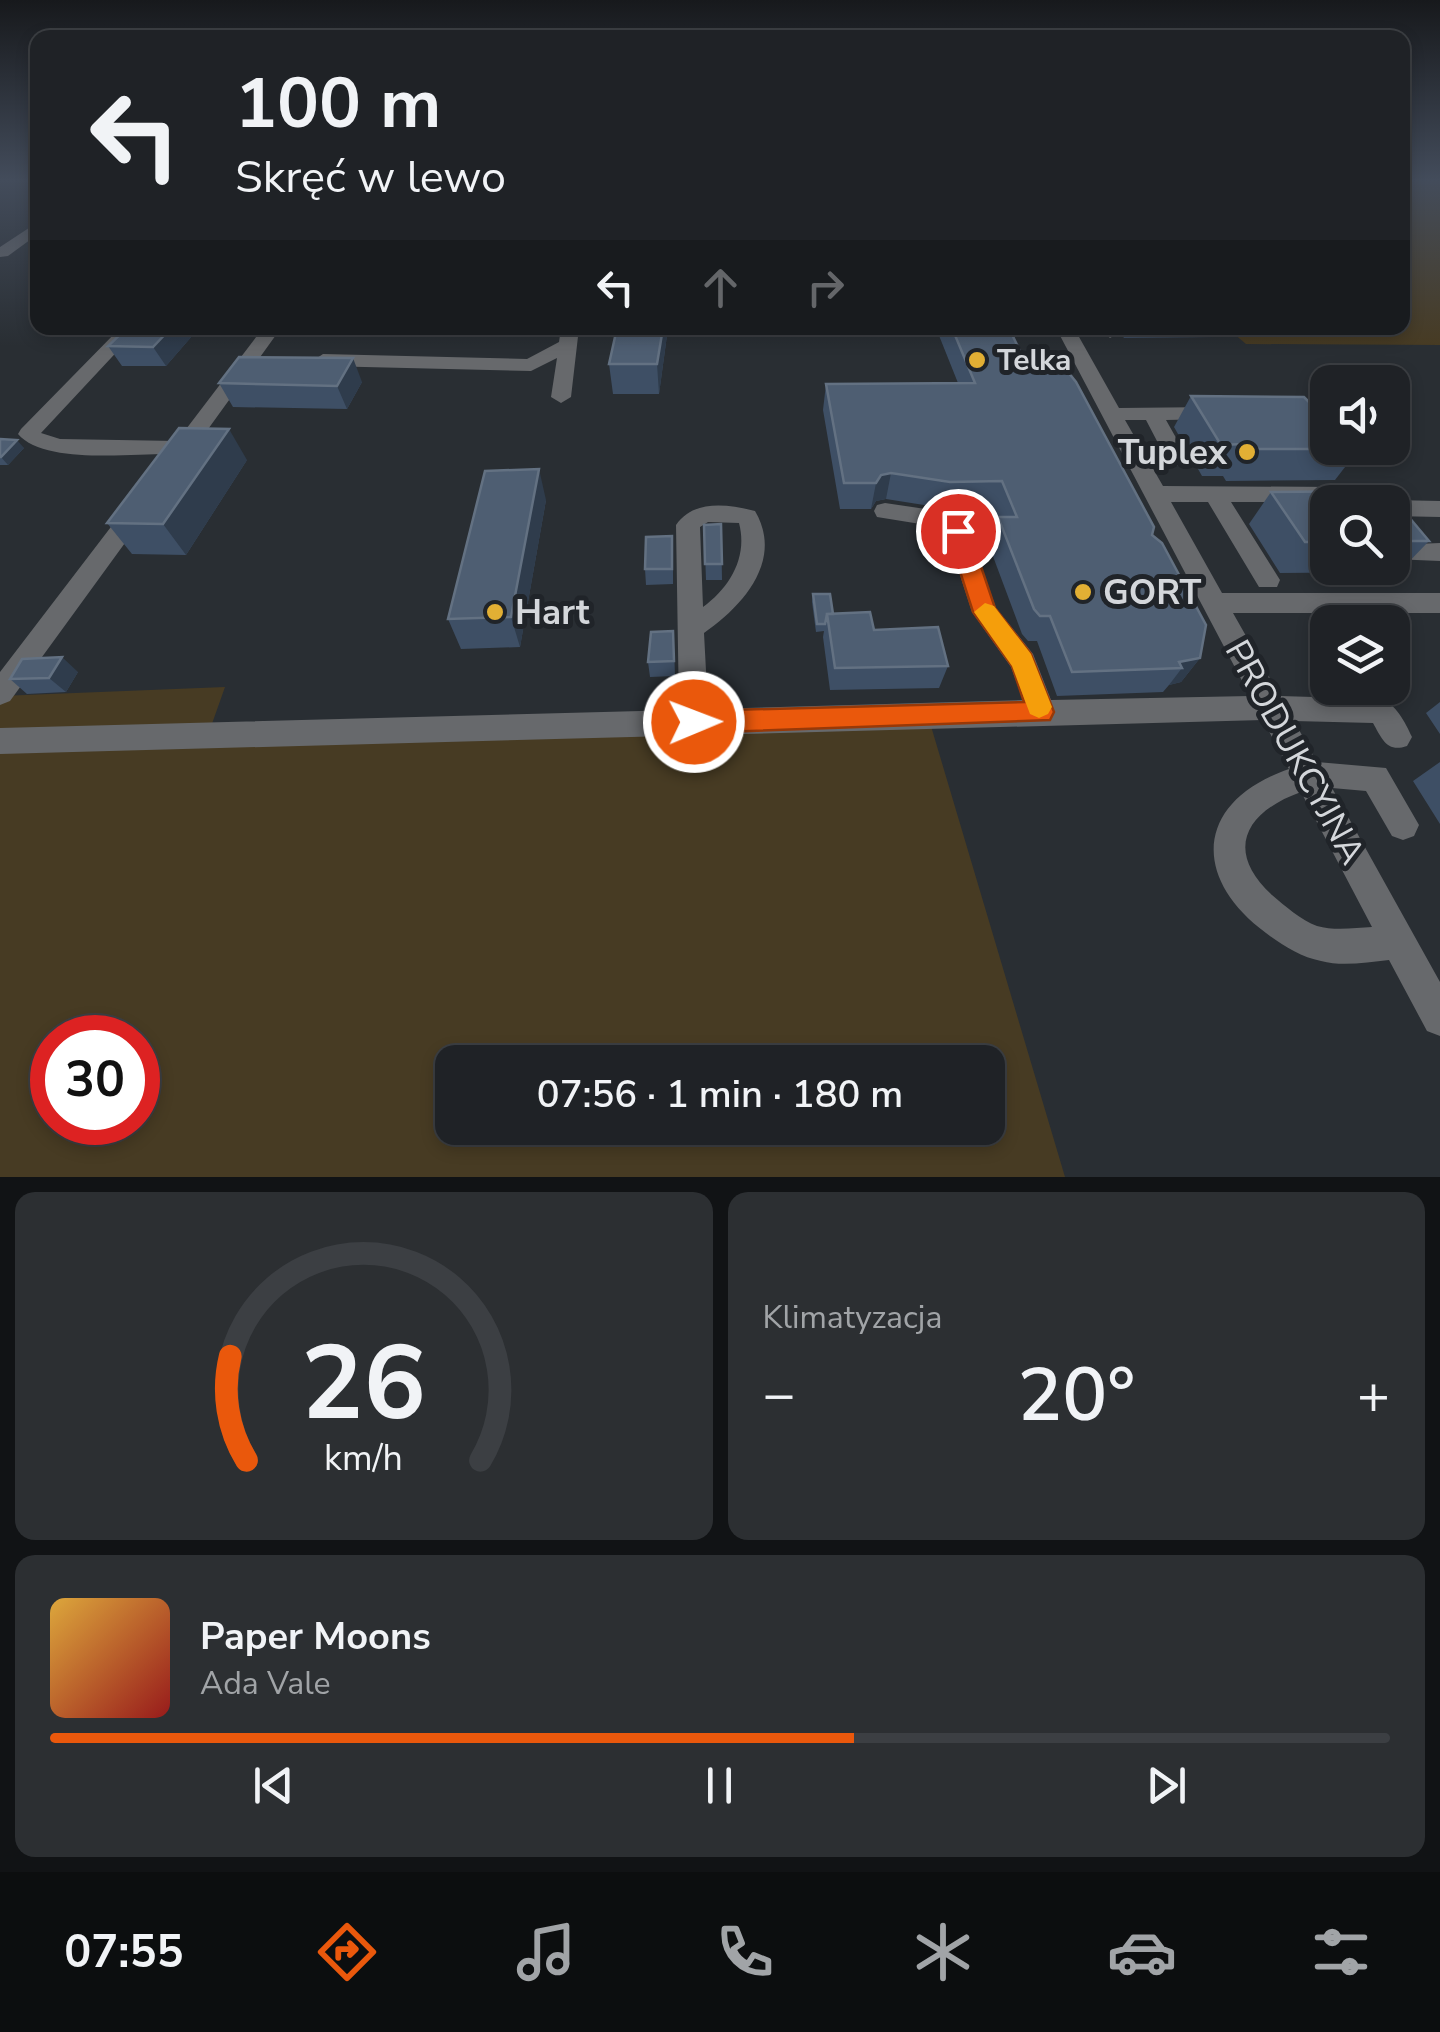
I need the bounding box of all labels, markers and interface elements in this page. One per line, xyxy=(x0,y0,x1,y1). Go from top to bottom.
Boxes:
text: 100 m xyxy=(235,56,441,152)
icon: left xyxy=(70,70,200,200)
text: Skręć w lewo xyxy=(235,147,506,208)
icon: left xyxy=(588,260,643,315)
icon: ahead xyxy=(693,260,748,315)
icon: right xyxy=(798,260,853,315)
place label: Telka xyxy=(997,340,1071,381)
marker: Telka xyxy=(966,349,988,371)
map controls xyxy=(1310,365,1410,705)
button: sound xyxy=(1310,365,1410,465)
place label: Tuplex xyxy=(1118,429,1228,476)
marker: Tuplex xyxy=(1236,441,1258,463)
button: search xyxy=(1310,485,1410,585)
pin xyxy=(916,489,1001,574)
icon: arrive xyxy=(931,504,986,559)
place label: GORT xyxy=(1103,569,1202,616)
marker: GORT xyxy=(1072,581,1094,603)
place label: Hart xyxy=(515,589,590,636)
marker: Hart xyxy=(484,601,506,623)
button: layers xyxy=(1310,605,1410,705)
street label: PRODUKCYJNA xyxy=(1214,631,1376,873)
position arrow xyxy=(642,670,746,774)
speed limit sign: 30 xyxy=(30,1015,160,1145)
text: 07:56 · 1 min · 180 m xyxy=(537,1069,903,1120)
text: Klimatyzacja xyxy=(763,1296,942,1339)
text: 26 xyxy=(301,1313,426,1455)
text: 20° xyxy=(1017,1344,1135,1446)
text: − xyxy=(763,1357,796,1432)
text: + xyxy=(1357,1357,1390,1432)
text: km/h xyxy=(324,1434,403,1483)
text: Paper Moons xyxy=(200,1611,431,1662)
text: Ada Vale xyxy=(200,1662,331,1705)
icon: previous xyxy=(246,1758,301,1813)
icon: pause xyxy=(692,1758,747,1813)
icon: next xyxy=(1139,1758,1194,1813)
icon: directions xyxy=(312,1917,382,1987)
icon: music xyxy=(511,1917,581,1987)
icon: phone xyxy=(710,1917,780,1987)
icon: climate xyxy=(908,1917,978,1987)
icon: car xyxy=(1107,1917,1177,1987)
icon: filters xyxy=(1306,1917,1376,1987)
text: 07:55 xyxy=(64,1922,184,1983)

